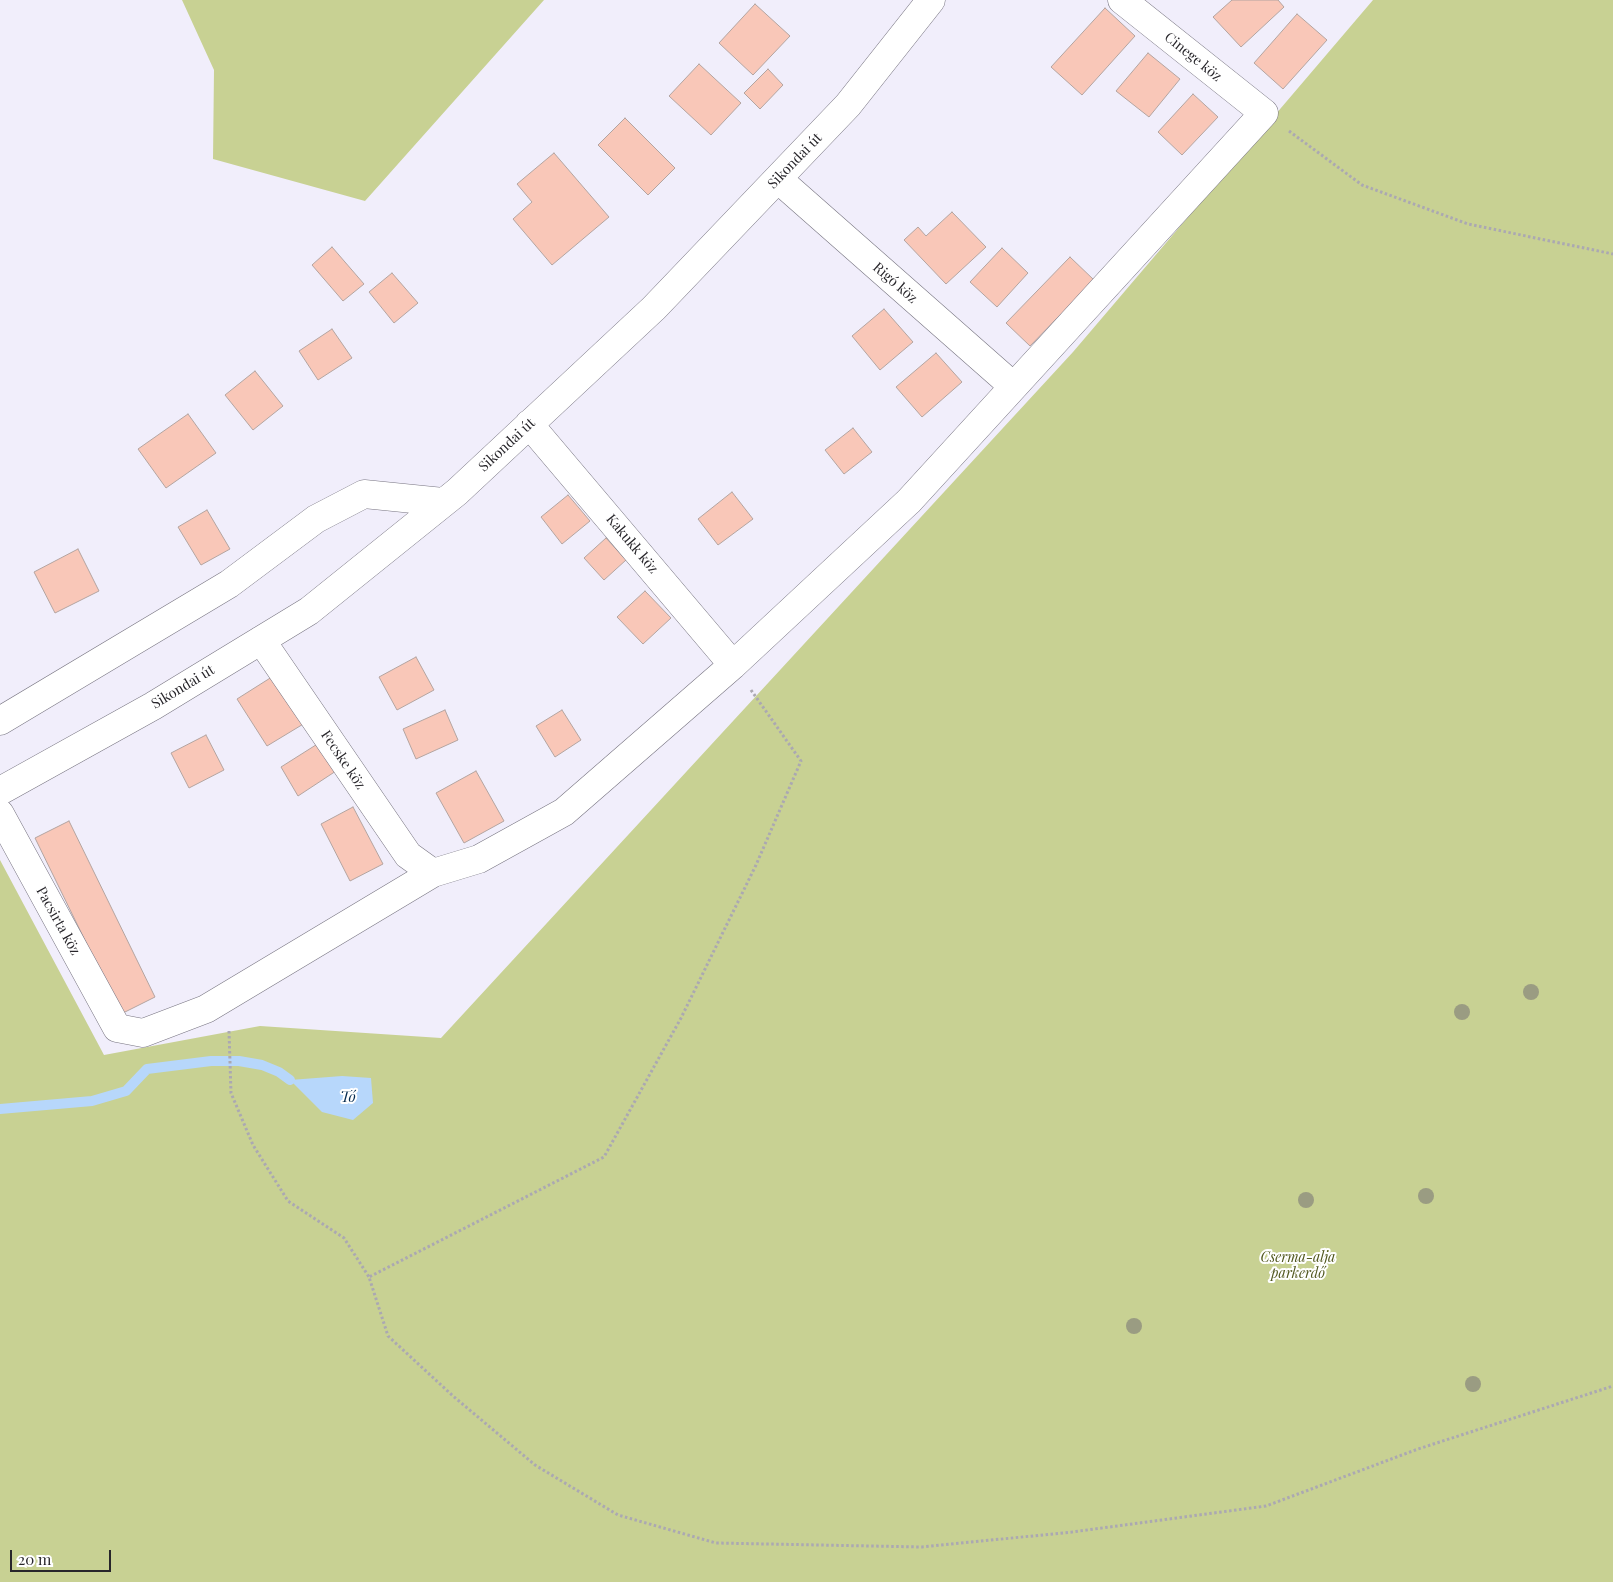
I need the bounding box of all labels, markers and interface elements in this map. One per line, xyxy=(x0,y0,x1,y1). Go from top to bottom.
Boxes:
street label: Cinege köz xyxy=(1161,29,1225,85)
street label: Sikondai út xyxy=(764,130,826,192)
street label: Rigó köz xyxy=(869,259,921,307)
street label: Sikondai út xyxy=(475,415,539,475)
street label: Kakukk köz xyxy=(602,511,662,577)
street label: Sikondai út xyxy=(148,662,218,712)
street label: Fecske köz xyxy=(317,727,369,793)
street label: Pacsirta köz xyxy=(32,884,84,958)
water label: Tó xyxy=(340,1088,356,1106)
park label: Cserma-alja parkerdő xyxy=(1261,1250,1335,1282)
scale bar xyxy=(12,1540,114,1572)
text: 20 m xyxy=(18,1549,51,1569)

